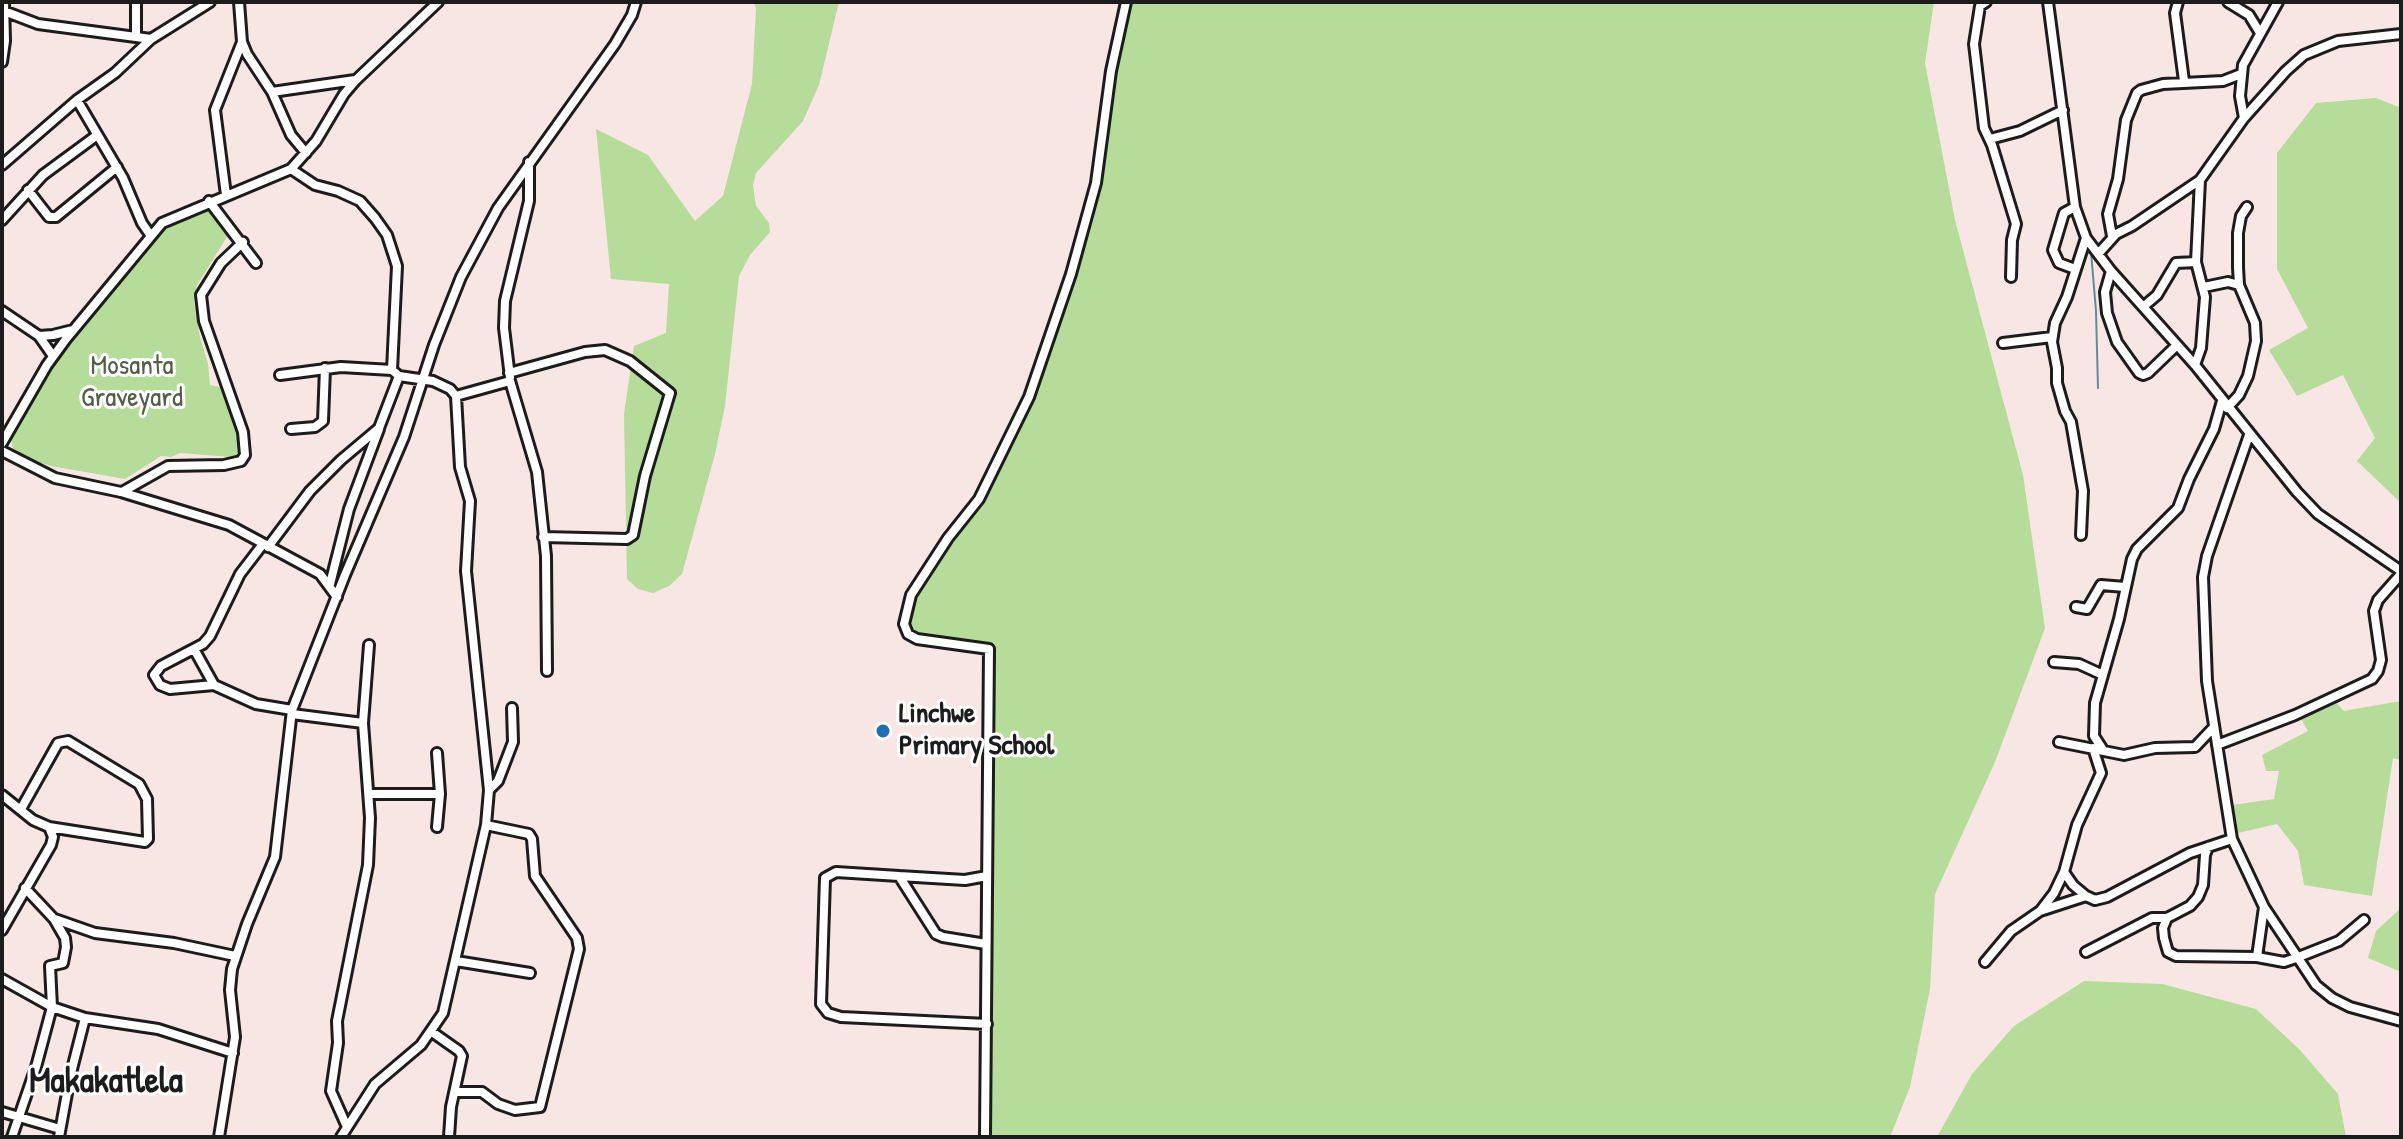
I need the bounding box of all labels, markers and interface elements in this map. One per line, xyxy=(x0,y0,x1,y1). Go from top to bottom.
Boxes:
park label: Mosanta Graveyard xyxy=(81,350,183,416)
place label: Linchwe Primary School xyxy=(899,698,1054,764)
marker: Linchwe Primary School xyxy=(874,722,892,740)
district label: Makakatlela xyxy=(29,1060,183,1104)

